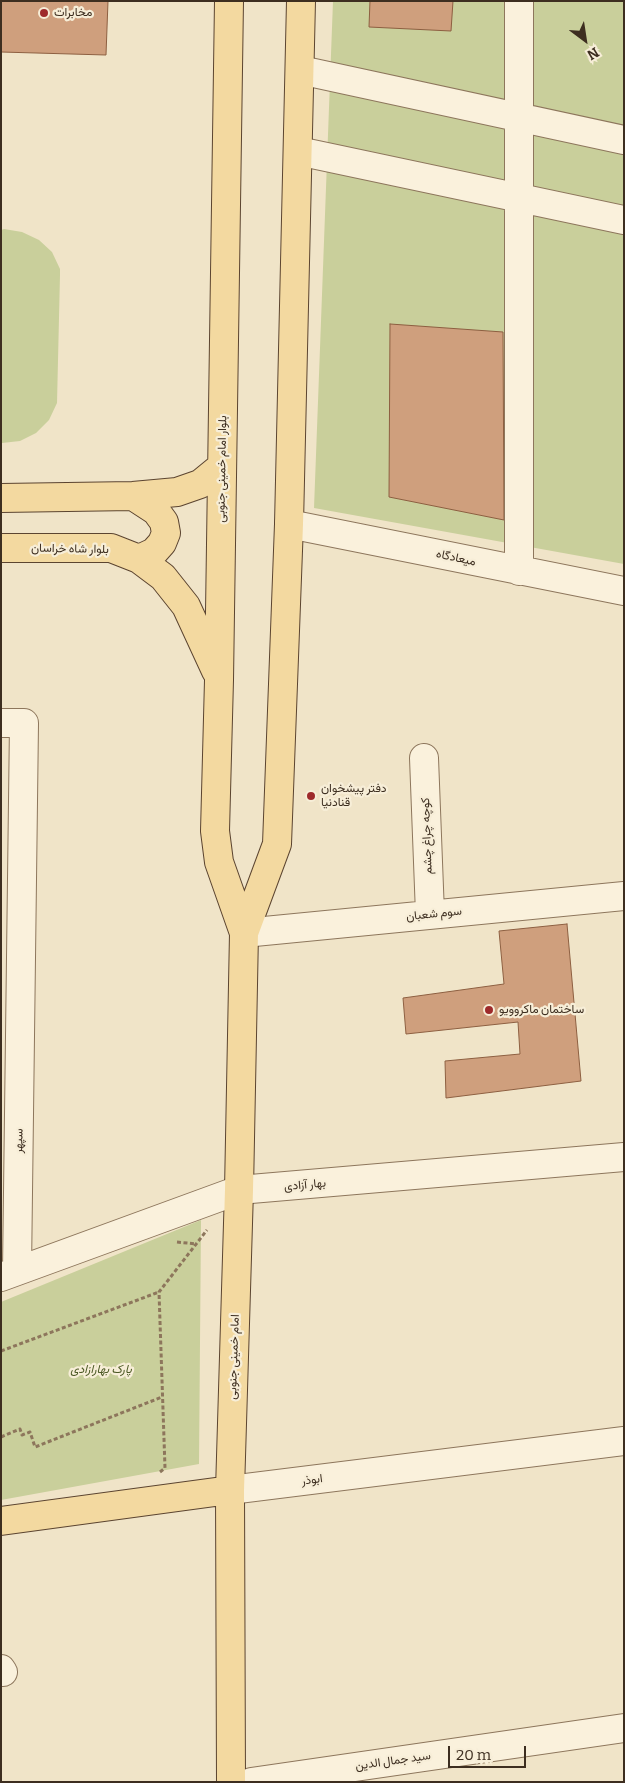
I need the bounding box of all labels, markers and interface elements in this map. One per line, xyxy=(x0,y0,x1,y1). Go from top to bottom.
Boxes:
place label: مخابرات xyxy=(54,6,92,20)
marker: مخابرات xyxy=(38,7,50,19)
north arrow xyxy=(560,15,610,65)
text: N xyxy=(584,43,602,63)
street label: بلوار امام خمینی جنوبی xyxy=(214,415,230,523)
street label: بلوار شاه خراسان xyxy=(31,541,109,557)
street label: میعادگاه xyxy=(435,547,477,569)
place label: دفتر پیشخوان قنادنیا xyxy=(321,782,387,810)
marker: دفتر پیشخوان قنادنیا xyxy=(305,790,317,802)
street label: کوچه چراغ چشم xyxy=(418,797,436,875)
street label: سوم شعبان xyxy=(405,904,463,924)
place label: ساختمان ماکروویو xyxy=(499,1003,584,1017)
marker: ساختمان ماکروویو xyxy=(483,1004,495,1016)
street label: سپهر xyxy=(12,1128,26,1154)
street label: بهار آزادی xyxy=(283,1176,327,1194)
street label: امام خمینی جنوبی xyxy=(225,1314,243,1400)
park label: پارک بهارازادی xyxy=(70,1363,132,1377)
street label: ابوذر xyxy=(300,1472,324,1488)
scale bar xyxy=(450,1736,528,1768)
text: 20 m xyxy=(456,1746,491,1764)
street label: سید جمال الدین xyxy=(354,1749,432,1773)

